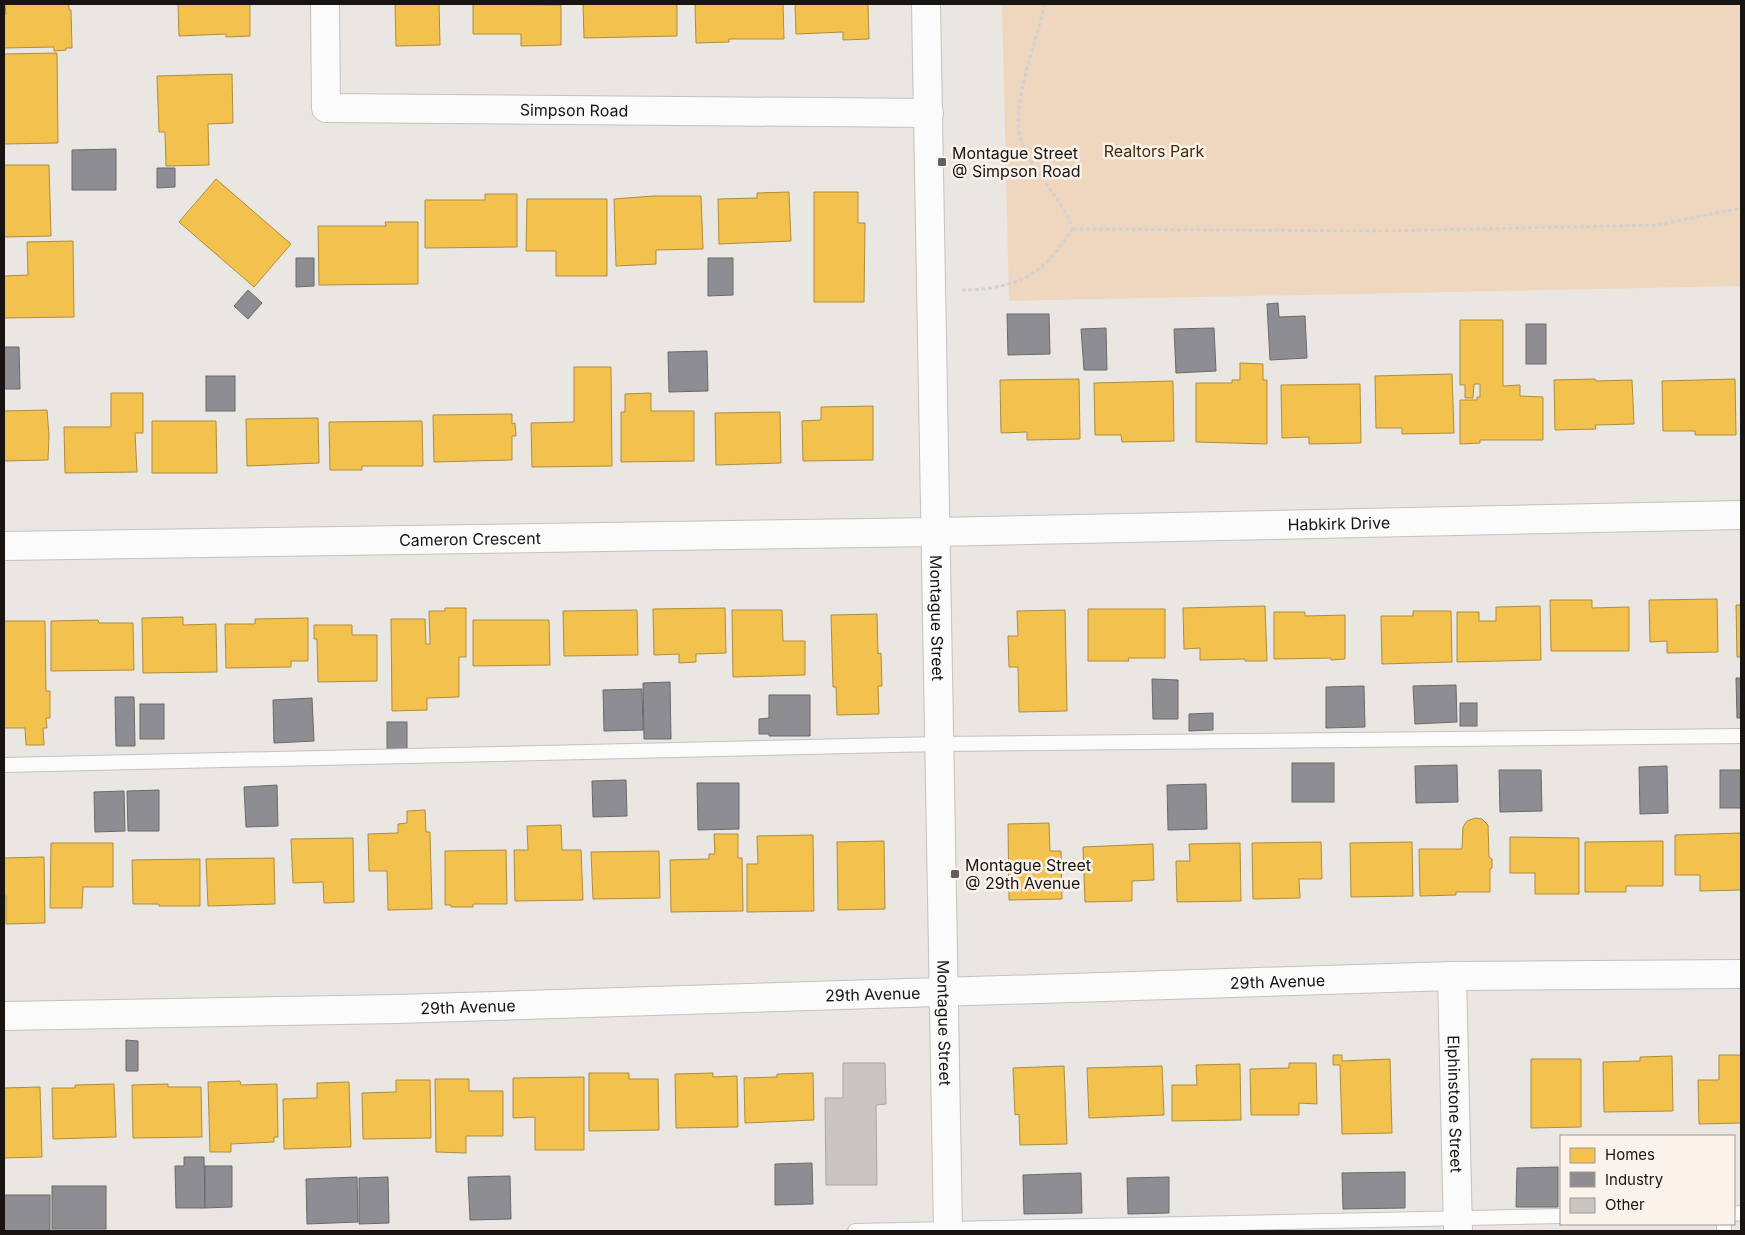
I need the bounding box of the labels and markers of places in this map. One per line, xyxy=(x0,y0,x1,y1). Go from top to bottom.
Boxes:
place label: Montague Street @ Simpson Road xyxy=(952,143,1081,181)
marker: Montague Street @ Simpson Road xyxy=(936,156,948,168)
place label: Montague Street @ 29th Avenue xyxy=(965,855,1091,893)
marker: Montague Street @ 29th Avenue xyxy=(949,868,961,880)

